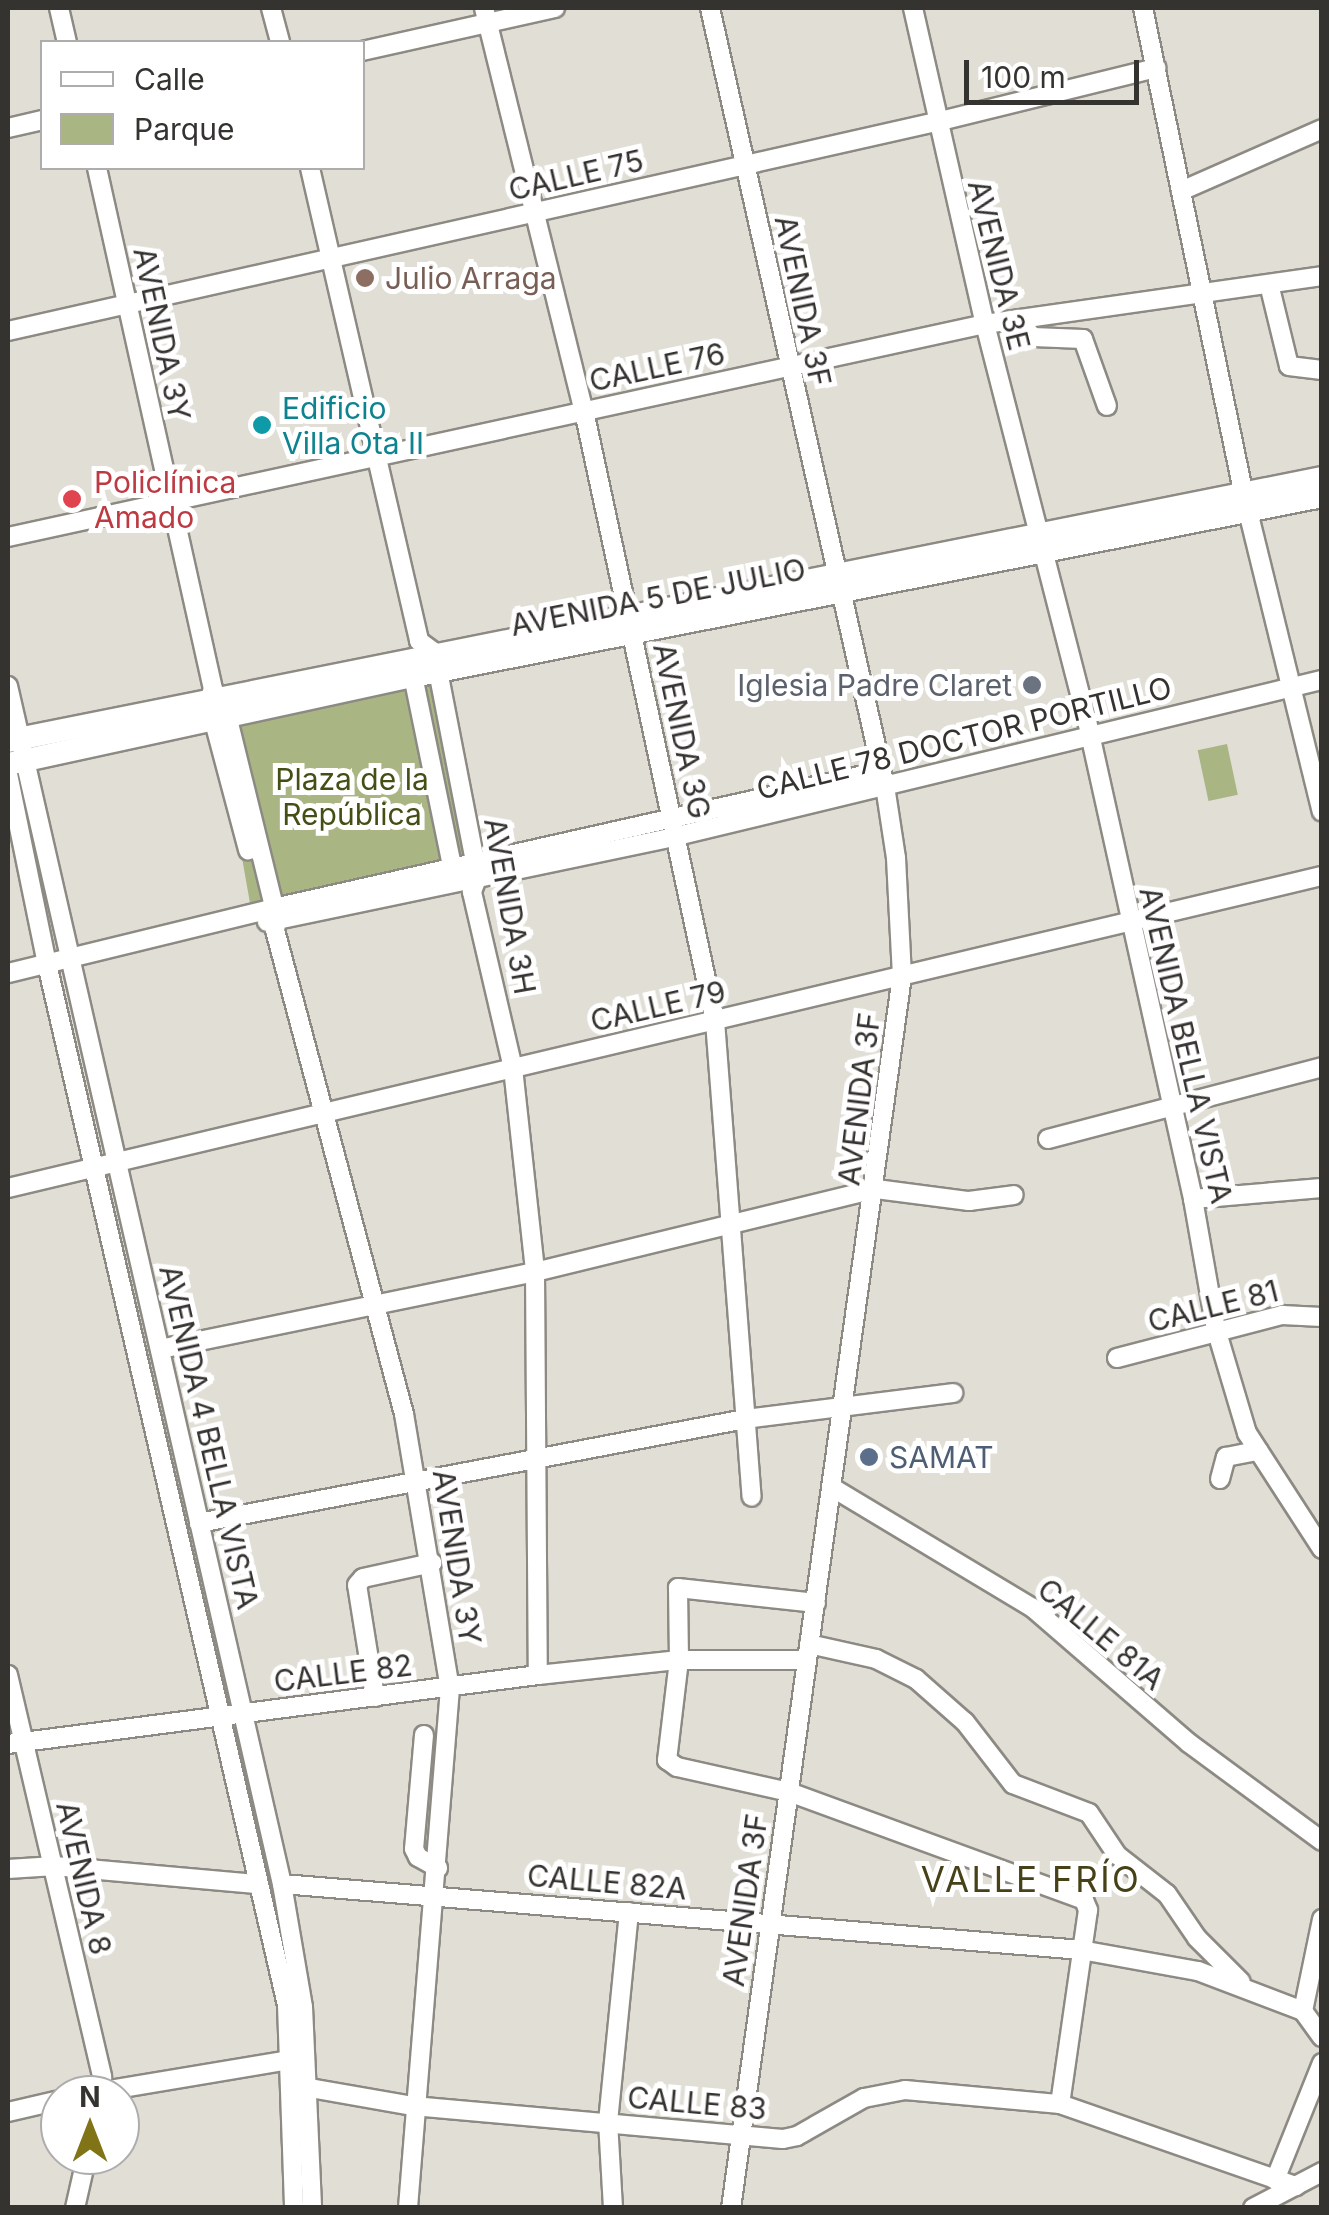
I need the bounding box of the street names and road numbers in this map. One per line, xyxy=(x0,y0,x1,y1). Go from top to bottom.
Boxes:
street label: CALLE 75 xyxy=(505,142,647,208)
street label: AVENIDA 3E xyxy=(960,176,1038,354)
street label: AVENIDA 3F xyxy=(767,212,839,390)
street label: AVENIDA 3Y xyxy=(126,244,198,424)
street label: CALLE 76 xyxy=(586,335,728,399)
street label: AVENIDA 5 DE JULIO xyxy=(507,551,809,643)
street label: AVENIDA 3G xyxy=(646,640,718,822)
street label: CALLE 78 DOCTOR PORTILLO xyxy=(753,669,1175,807)
street label: AVENIDA 3H xyxy=(477,815,543,997)
street label: AVENIDA BELLA VISTA xyxy=(1132,883,1240,1207)
street label: CALLE 79 xyxy=(587,973,729,1039)
street label: AVENIDA 3F xyxy=(831,1010,887,1188)
street label: AVENIDA 4 BELLA VISTA xyxy=(152,1262,266,1612)
street label: CALLE 81 xyxy=(1144,1272,1282,1340)
street label: AVENIDA 3Y xyxy=(425,1467,489,1647)
street label: CALLE 81A xyxy=(1030,1571,1172,1697)
street label: CALLE 82 xyxy=(272,1647,414,1699)
street label: AVENIDA 8 xyxy=(49,1798,119,1958)
street label: AVENIDA 3F xyxy=(715,1811,775,1989)
street label: CALLE 82A xyxy=(526,1857,688,1907)
street label: CALLE 83 xyxy=(626,2079,768,2127)

